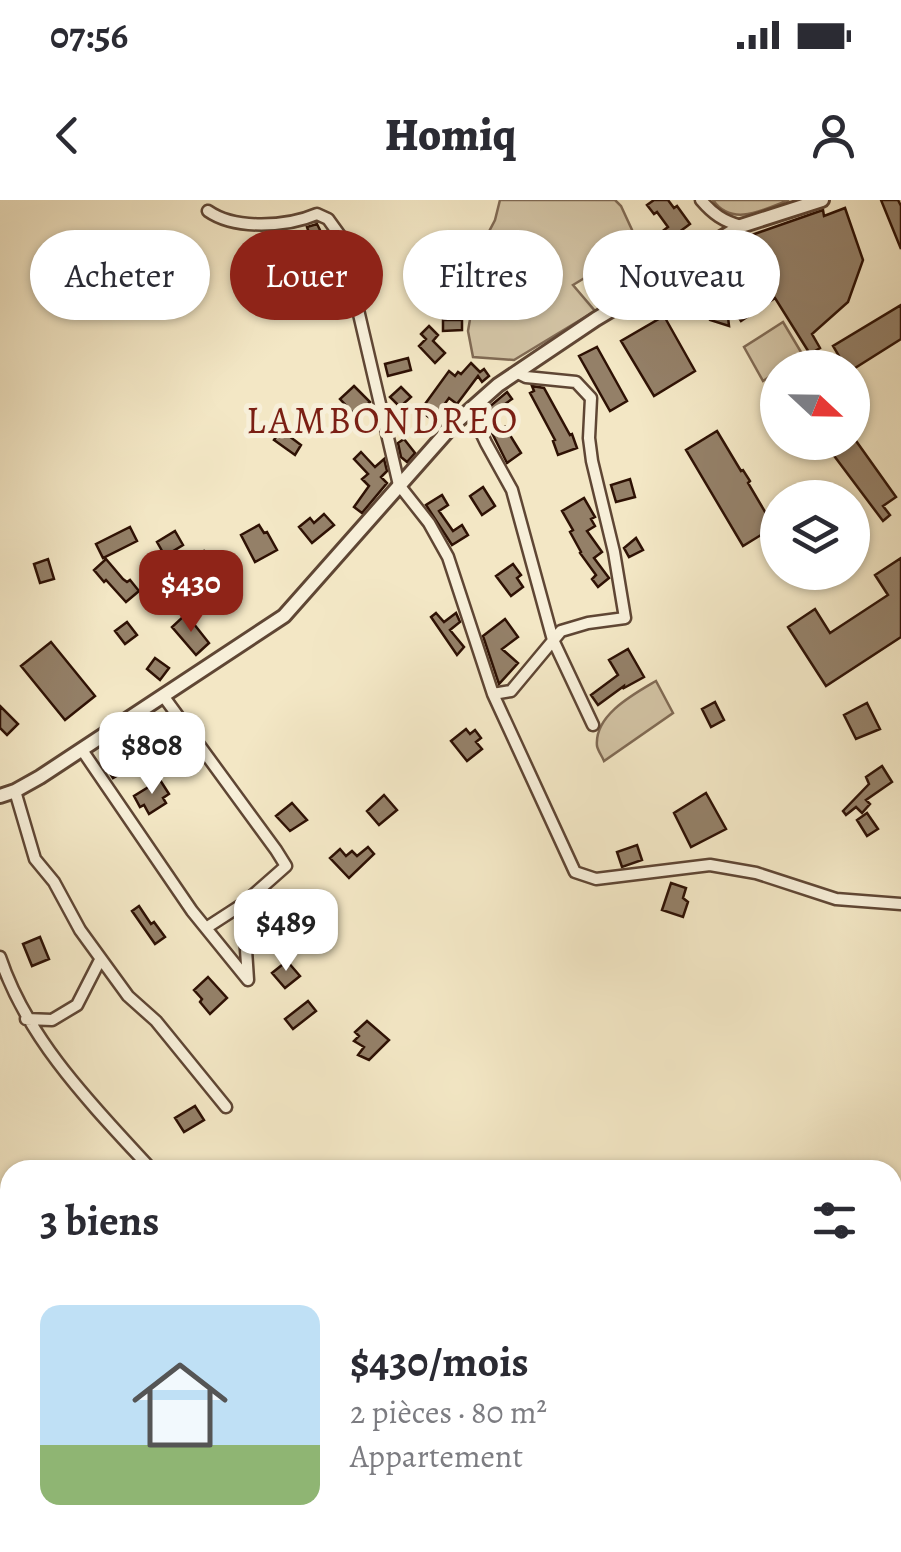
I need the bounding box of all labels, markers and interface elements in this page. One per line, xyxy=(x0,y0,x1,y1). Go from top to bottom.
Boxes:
text: 07:56 xyxy=(50,9,128,61)
text: Homiq xyxy=(385,104,516,166)
icon: back xyxy=(40,108,95,163)
icon: person xyxy=(806,108,861,163)
chip: Acheter xyxy=(30,230,210,320)
chip: Louer xyxy=(230,230,383,320)
chip: Filtres xyxy=(403,230,563,320)
chip: Nouveau xyxy=(583,230,780,320)
north arrow xyxy=(760,350,870,460)
map controls xyxy=(760,350,870,590)
district label: LAMBONDREO xyxy=(246,394,520,446)
button: layers xyxy=(760,480,870,590)
pin: $430 xyxy=(132,550,250,635)
text: $430 xyxy=(161,560,221,604)
pin: $808 xyxy=(93,712,211,797)
text: $808 xyxy=(121,722,183,766)
pin: $489 xyxy=(227,889,345,974)
text: $489 xyxy=(256,899,316,943)
text: 3 biens xyxy=(40,1192,159,1249)
icon: filters xyxy=(807,1193,862,1248)
text: $430/mois xyxy=(350,1333,529,1390)
icon: home xyxy=(120,1345,240,1465)
text: 2 pièces · 80 m² xyxy=(350,1390,547,1434)
text: Appartement xyxy=(350,1434,523,1478)

